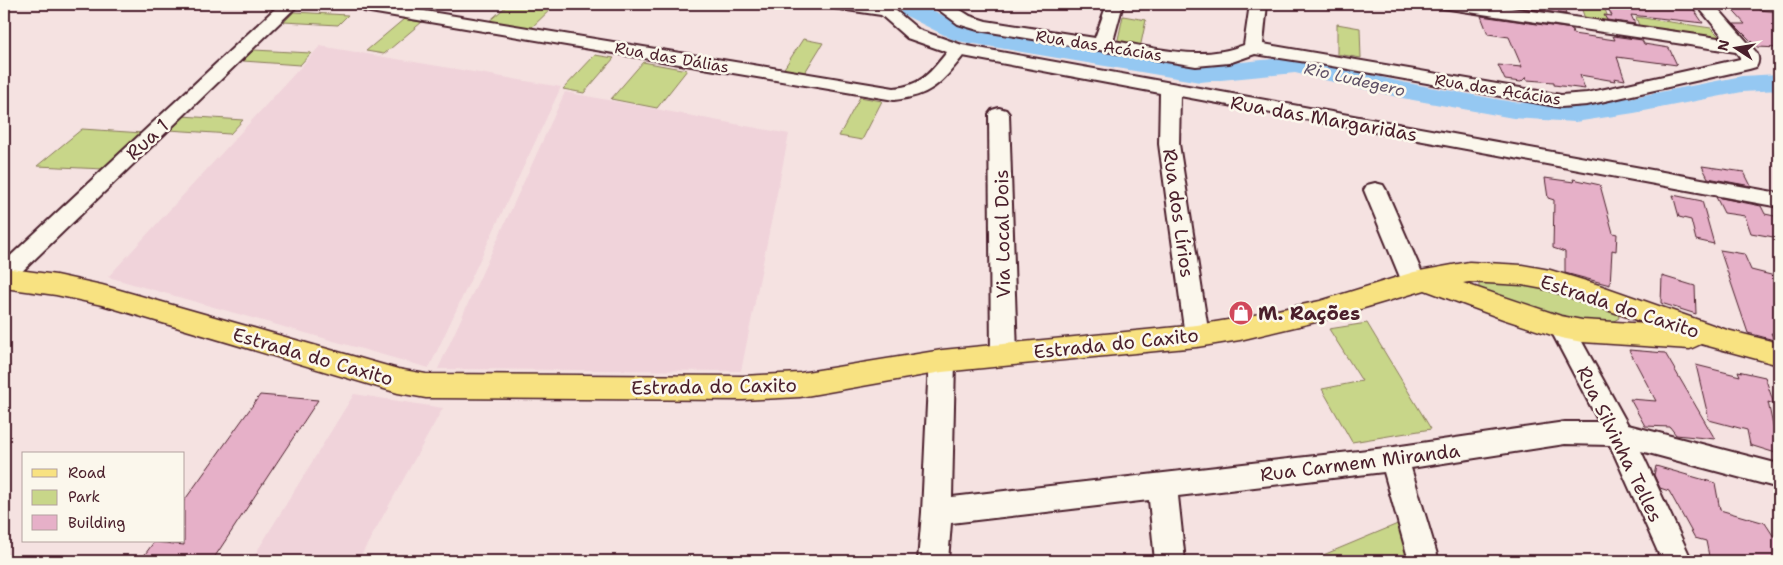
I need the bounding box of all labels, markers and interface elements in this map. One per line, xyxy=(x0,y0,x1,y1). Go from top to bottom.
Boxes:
north arrow xyxy=(1710,22,1760,72)
street label: Rua das Acácias xyxy=(1034,25,1164,66)
street label: Rua das Dálias xyxy=(613,37,731,78)
text: N xyxy=(1713,38,1733,53)
water label: Rio Ludegero xyxy=(1302,58,1408,101)
street label: Rua das Acácias xyxy=(1433,69,1563,110)
street label: Rua das Margaridas xyxy=(1229,90,1419,147)
street label: Rua 1 xyxy=(121,113,174,165)
street label: Rua dos Lírios xyxy=(1157,147,1200,279)
street label: Via Local Dois xyxy=(989,169,1016,299)
street label: Estrada do Caxito xyxy=(1537,269,1703,344)
shop icon: M. Rações xyxy=(1228,300,1254,326)
place label: M. Rações xyxy=(1258,301,1360,326)
street label: Estrada do Caxito xyxy=(230,322,396,391)
street label: Estrada do Caxito xyxy=(1032,322,1200,365)
street label: Rua Silvinha Telles xyxy=(1571,362,1668,526)
street label: Estrada do Caxito xyxy=(631,373,797,400)
street label: Rua Carmem Miranda xyxy=(1259,438,1462,487)
legend xyxy=(22,452,185,542)
text: Road xyxy=(68,463,106,483)
text: Park xyxy=(68,487,100,507)
text: Building xyxy=(68,513,125,533)

